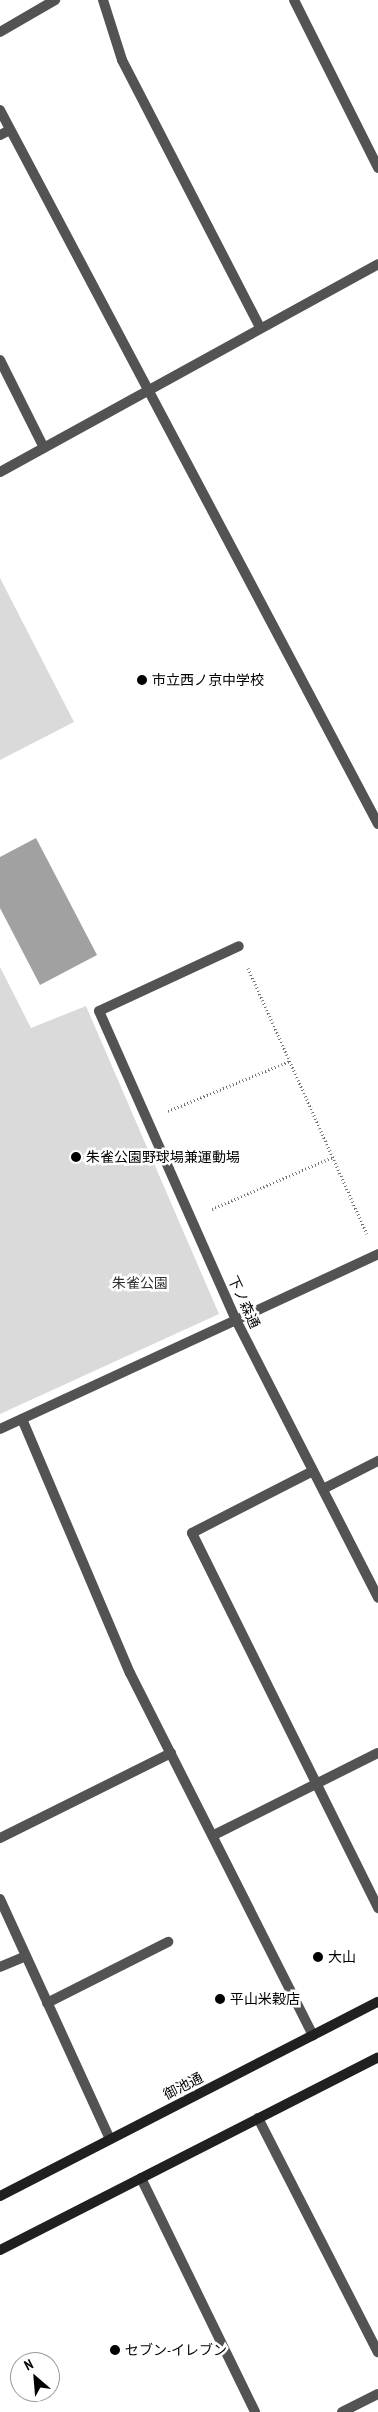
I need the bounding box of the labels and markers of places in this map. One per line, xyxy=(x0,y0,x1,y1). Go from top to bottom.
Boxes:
place label: 市立西ノ京中学校 xyxy=(152,672,264,688)
marker: 市立西ノ京中学校 xyxy=(136,674,148,686)
place label: 朱雀公園野球場兼運動場 xyxy=(86,1149,240,1165)
marker: 朱雀公園野球場兼運動場 xyxy=(70,1151,82,1163)
place label: 大山 xyxy=(328,1949,356,1965)
marker: 大山 xyxy=(312,1951,324,1963)
place label: 平山米穀店 xyxy=(230,1991,300,2007)
marker: 平山米穀店 xyxy=(214,1993,226,2005)
place label: セブン-イレブン xyxy=(125,2342,227,2358)
marker: セブン-イレブン xyxy=(109,2344,121,2356)

